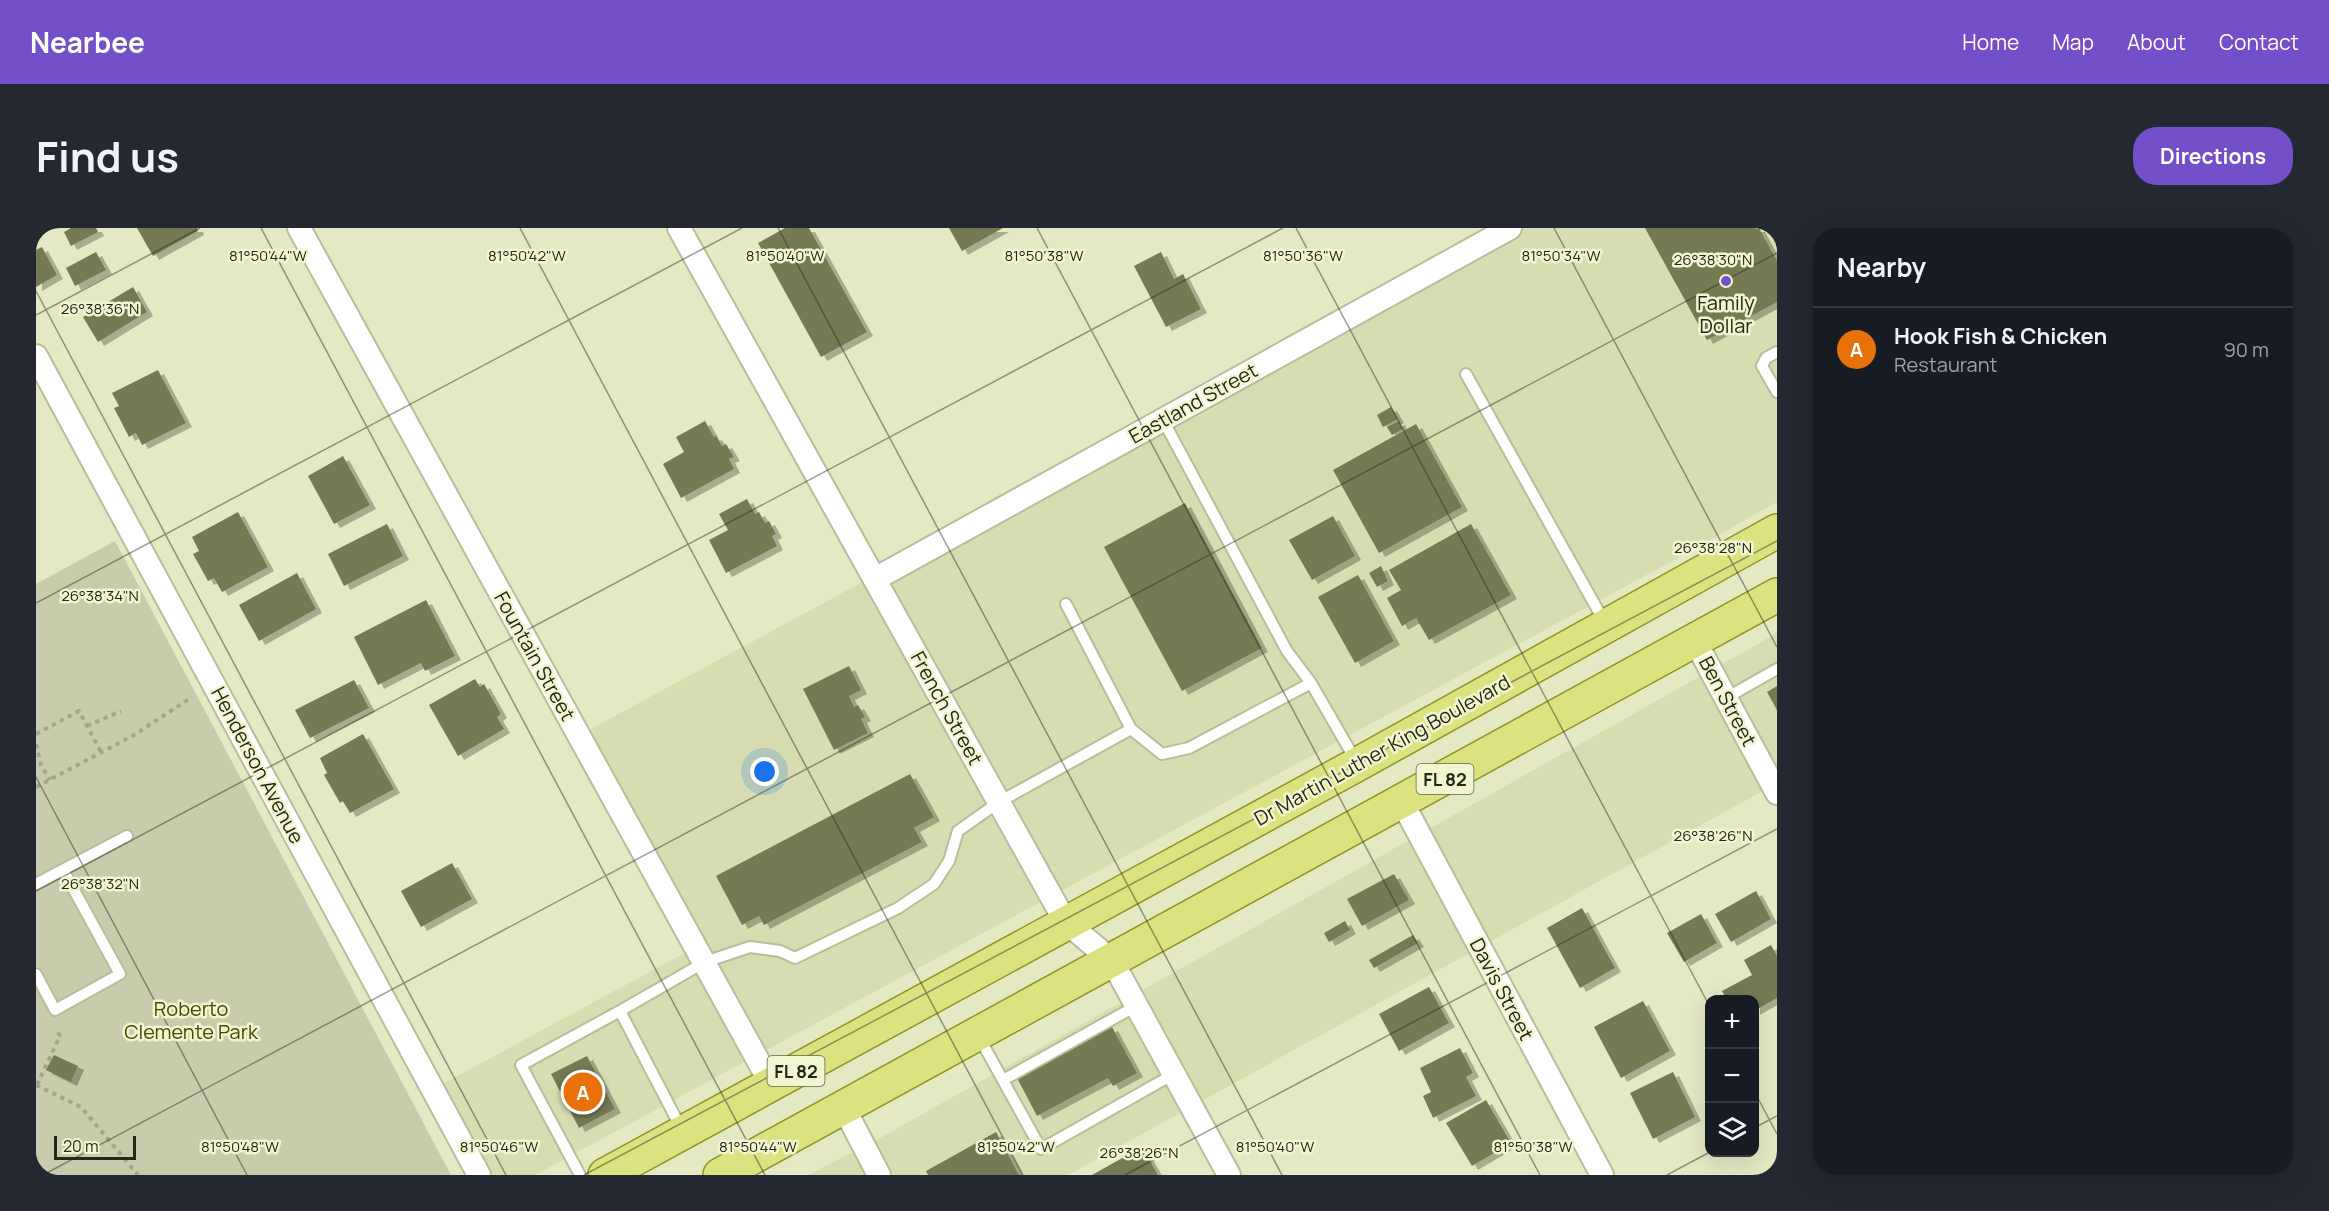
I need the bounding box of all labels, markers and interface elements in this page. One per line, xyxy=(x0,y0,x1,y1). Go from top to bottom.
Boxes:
text: Nearbee xyxy=(30,23,145,61)
text: Home xyxy=(1962,28,2019,56)
text: Map xyxy=(2052,28,2094,56)
text: About xyxy=(2127,28,2186,56)
text: Contact xyxy=(2219,28,2299,56)
text: Find us xyxy=(36,127,179,185)
button: Directions xyxy=(2133,127,2293,185)
text: 81°50'44"W xyxy=(229,245,307,266)
text: 81°50'42"W xyxy=(488,245,566,266)
text: 81°50'40"W xyxy=(746,245,824,266)
text: 81°50'38"W xyxy=(1004,245,1084,266)
text: 81°50'36"W xyxy=(1263,245,1343,266)
text: 81°50'34"W xyxy=(1522,245,1600,266)
text: 26°38'30"N xyxy=(1674,249,1752,270)
text: Nearby xyxy=(1837,249,1926,285)
marker: Family Dollar xyxy=(1719,274,1733,288)
place label: Family Dollar xyxy=(1697,289,1755,339)
text: 26°38'36"N xyxy=(61,298,139,319)
text: Hook Fish & Chicken xyxy=(1894,321,2107,351)
text: A xyxy=(1850,336,1863,363)
text: 90 m xyxy=(2223,336,2269,363)
text: Restaurant xyxy=(1894,351,1998,378)
street label: Eastland Street xyxy=(1124,356,1262,450)
text: 26°38'28"N xyxy=(1674,537,1752,558)
text: 26°38'34"N xyxy=(61,585,139,606)
street label: Fountain Street xyxy=(488,587,582,725)
street label: French Street xyxy=(905,646,989,770)
street label: Ben Street xyxy=(1693,651,1763,751)
street label: Dr Martin Luther King Boulevard xyxy=(1249,668,1515,832)
street label: Henderson Avenue xyxy=(205,682,311,848)
your location xyxy=(750,757,779,786)
road number: FL 82 xyxy=(1416,764,1474,794)
text: 26°38'26"N xyxy=(1674,825,1752,846)
text: 26°38'32"N xyxy=(61,873,139,894)
street label: Davis Street xyxy=(1464,933,1540,1045)
park label: Roberto Clemente Park xyxy=(124,995,259,1045)
map controls xyxy=(1705,995,1759,1157)
button: + xyxy=(1705,995,1759,1049)
button: − xyxy=(1705,1049,1759,1103)
road number: FL 82 xyxy=(768,1056,825,1086)
pin: A xyxy=(564,1070,602,1114)
button: layers xyxy=(1705,1103,1759,1157)
scale bar xyxy=(54,1133,136,1160)
text: 20 m xyxy=(63,1135,99,1157)
text: 81°50'48"W xyxy=(201,1136,279,1157)
text: 81°50'46"W xyxy=(460,1136,538,1157)
text: 81°50'44"W xyxy=(719,1136,797,1157)
text: 81°50'42"W xyxy=(977,1136,1055,1157)
text: 81°50'40"W xyxy=(1236,1136,1314,1157)
text: 81°50'38"W xyxy=(1493,1136,1573,1157)
text: 26°38'26"N xyxy=(1100,1142,1178,1163)

